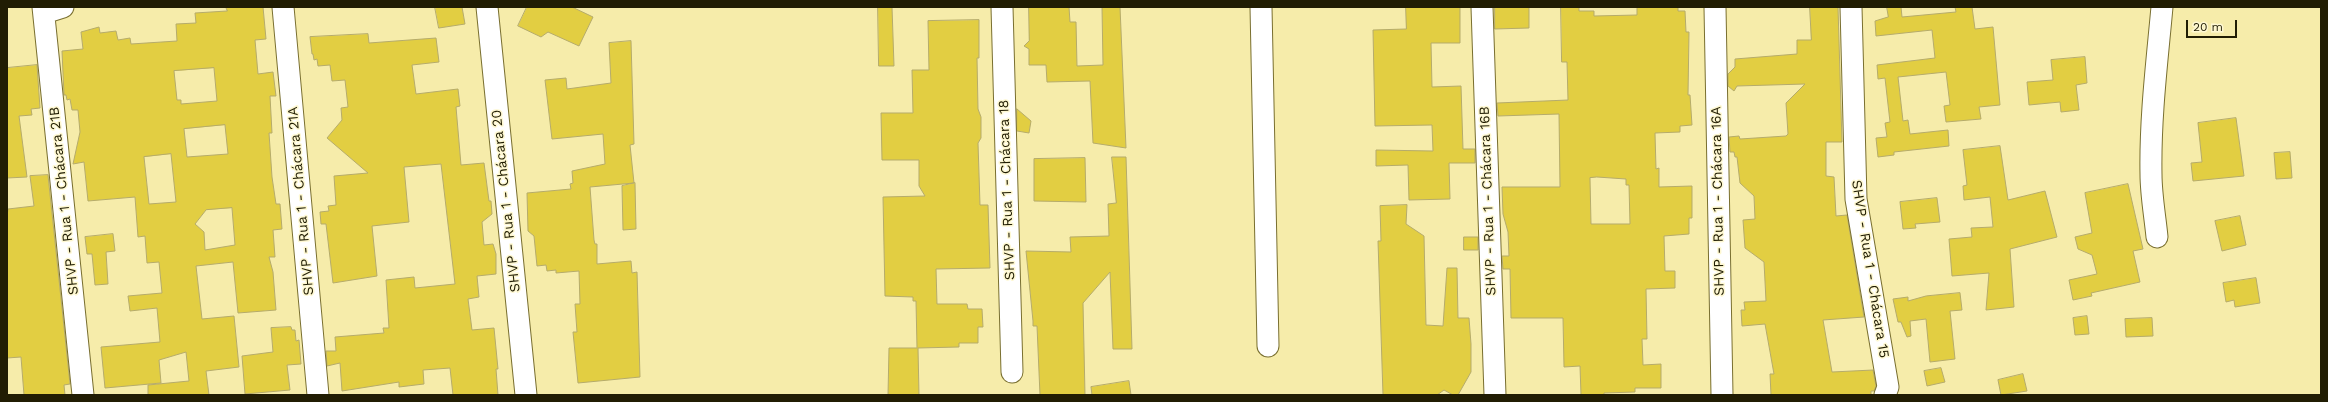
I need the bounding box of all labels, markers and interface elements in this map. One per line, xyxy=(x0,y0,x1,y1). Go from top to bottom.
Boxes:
scale bar xyxy=(2188,12,2239,38)
text: 20 m xyxy=(2193,20,2223,34)
street label: SHVP - Rua 1 - Chácara 18 xyxy=(995,100,1019,280)
street label: SHVP - Rua 1 - Chácara 21B xyxy=(46,106,82,296)
street label: SHVP - Rua 1 - Chácara 21A xyxy=(284,106,318,296)
street label: SHVP - Rua 1 - Chácara 16B xyxy=(1476,106,1500,296)
street label: SHVP - Rua 1 - Chácara 16A xyxy=(1708,106,1728,296)
street label: SHVP - Rua 1 - Chácara 20 xyxy=(488,109,524,293)
street label: SHVP - Rua 1 - Chácara 15 xyxy=(1848,179,1892,359)

